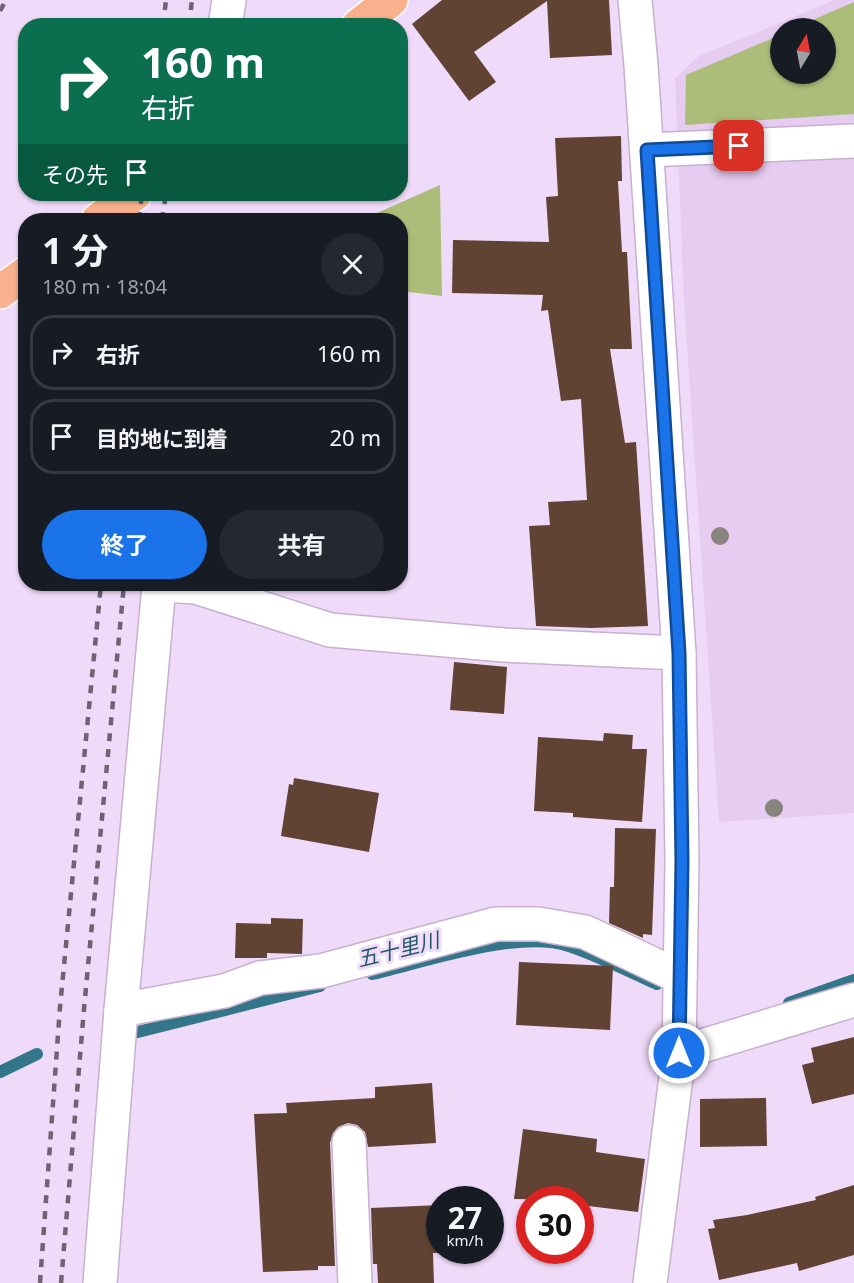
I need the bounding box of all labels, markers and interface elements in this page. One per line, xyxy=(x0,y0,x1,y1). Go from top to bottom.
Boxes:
north arrow xyxy=(770,18,836,84)
map controls xyxy=(770,18,836,84)
text: 160 m xyxy=(141,33,265,90)
icon: right xyxy=(42,42,120,120)
text: 右折 xyxy=(141,89,195,126)
pin xyxy=(713,120,764,171)
icon: arrive xyxy=(722,129,755,162)
icon: arrive xyxy=(120,156,153,189)
text: その先 xyxy=(42,159,108,189)
text: 1 分 xyxy=(42,226,108,275)
button: close xyxy=(321,233,384,296)
text: 180 m · 18:04 xyxy=(42,273,167,300)
icon: right xyxy=(45,336,78,369)
text: 160 m xyxy=(317,338,381,368)
text: 右折 xyxy=(96,339,140,369)
icon: arrive xyxy=(45,420,78,453)
text: 20 m xyxy=(330,422,381,452)
text: 目的地に到着 xyxy=(96,423,228,453)
button: 終了 xyxy=(42,510,207,579)
button: 共有 xyxy=(219,510,384,579)
water label: 五十里川 xyxy=(354,925,444,973)
position arrow xyxy=(647,1021,711,1085)
speed limit sign: 30 xyxy=(516,1186,594,1264)
text: 27 xyxy=(448,1197,482,1238)
text: km/h xyxy=(447,1230,483,1250)

